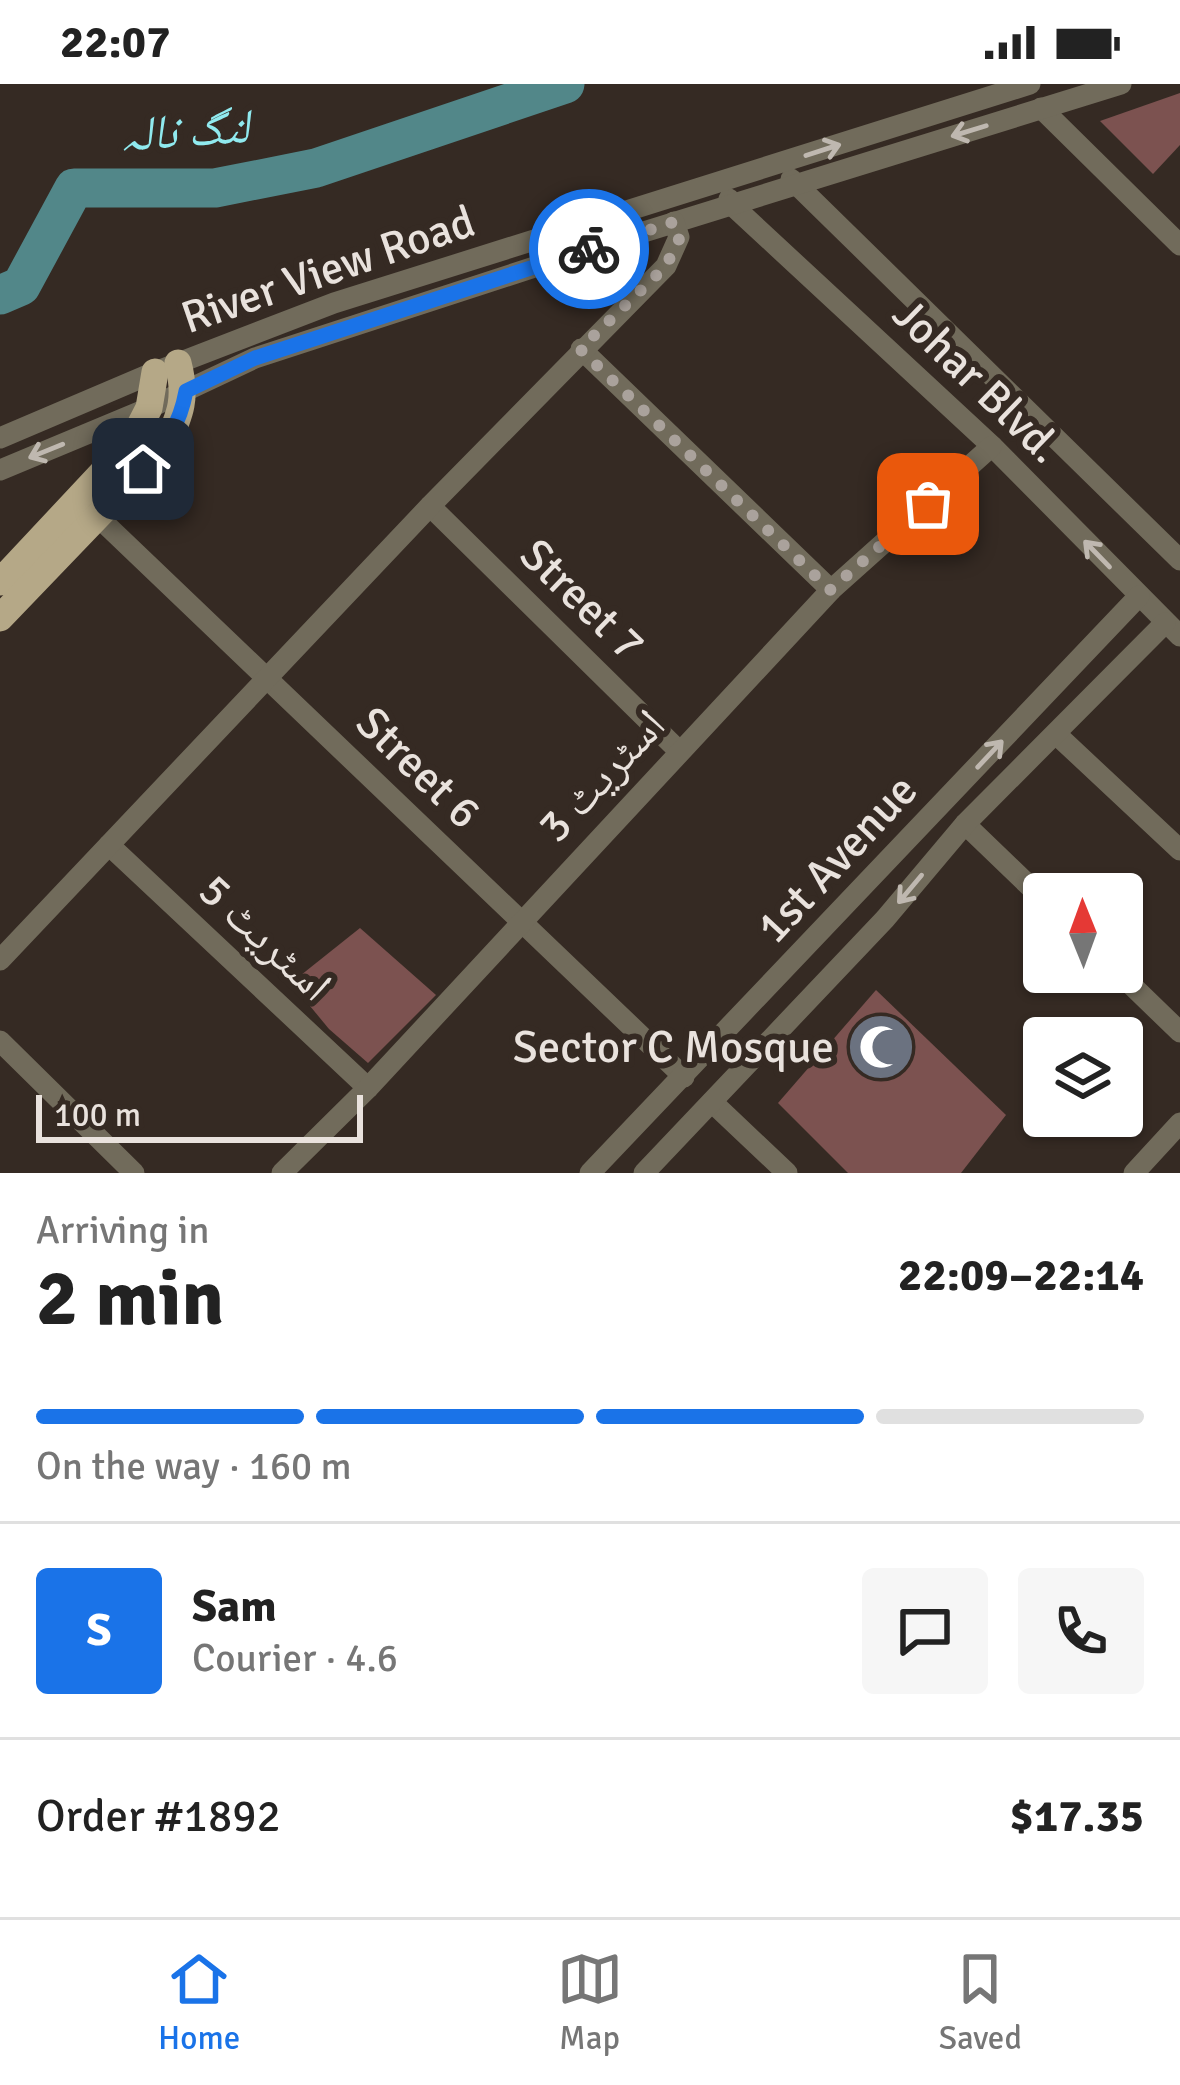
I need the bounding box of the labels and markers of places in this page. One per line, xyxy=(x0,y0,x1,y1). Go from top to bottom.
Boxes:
pin xyxy=(92,418,194,520)
pin xyxy=(877,453,979,555)
mosque icon: Sector C Mosque xyxy=(846,1012,916,1082)
place label: Sector C Mosque xyxy=(513,1020,834,1075)

